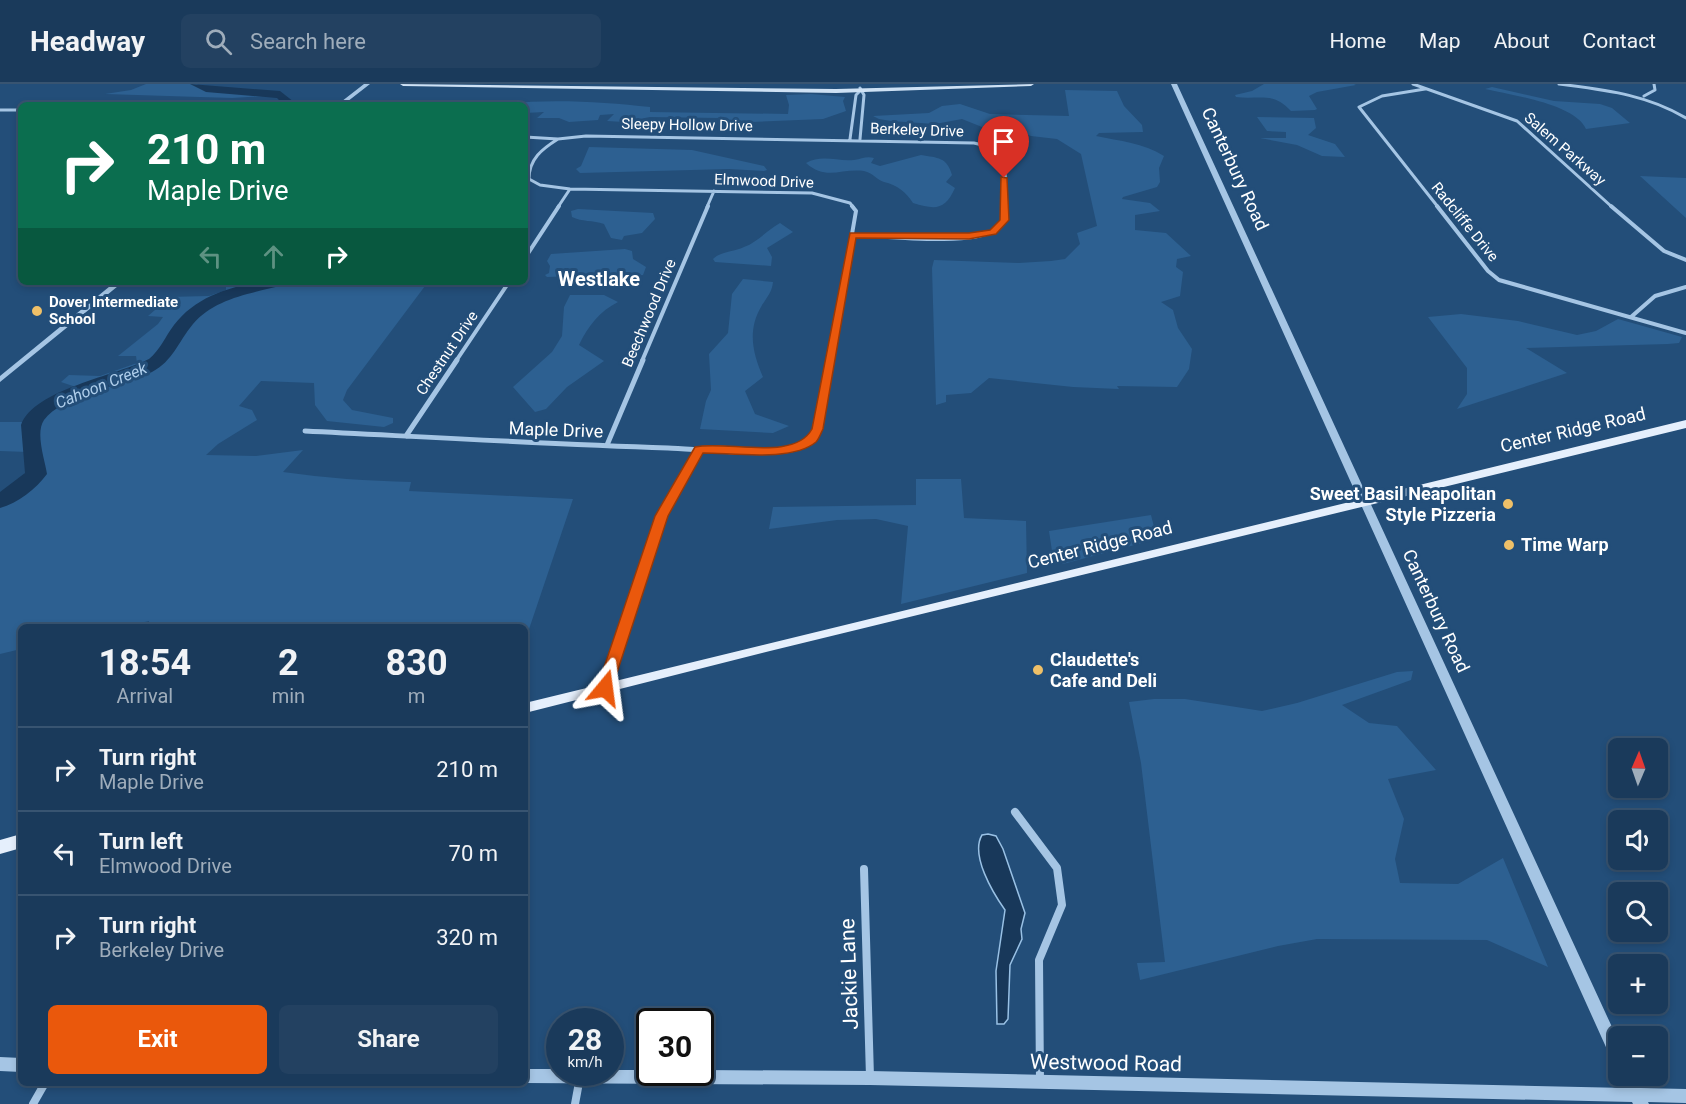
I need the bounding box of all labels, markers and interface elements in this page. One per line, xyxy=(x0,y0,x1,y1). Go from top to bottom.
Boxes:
search box xyxy=(181,14,601,68)
text: Headway xyxy=(30,25,145,58)
icon: search xyxy=(202,25,235,58)
text: Search here xyxy=(250,29,366,54)
text: Home xyxy=(1330,29,1386,53)
text: Map xyxy=(1419,29,1461,53)
text: About xyxy=(1494,29,1550,53)
text: Contact xyxy=(1583,29,1656,53)
street label: Canterbury Road xyxy=(1198,104,1273,234)
street label: Salem Parkway xyxy=(1521,109,1609,189)
street label: Sleepy Hollow Drive xyxy=(621,115,753,135)
pin xyxy=(978,116,1029,178)
street label: Berkeley Drive xyxy=(870,119,964,141)
text: 210 m xyxy=(147,125,266,174)
icon: arrive xyxy=(987,125,1020,158)
icon: right xyxy=(48,126,126,204)
street label: Elmwood Drive xyxy=(714,170,814,192)
text: Maple Drive xyxy=(147,175,289,207)
street label: Radcliffe Drive xyxy=(1428,179,1502,265)
icon: left xyxy=(194,240,227,273)
icon: ahead xyxy=(257,240,290,273)
icon: right xyxy=(320,240,353,273)
street label: Beechwood Drive xyxy=(618,256,680,370)
district label: Westlake xyxy=(558,267,640,291)
place label: Dover Intermediate School xyxy=(49,293,178,328)
marker: Dover Intermediate School xyxy=(30,304,44,318)
street label: Chestnut Drive xyxy=(412,308,482,398)
water label: Cahoon Creek xyxy=(53,358,151,412)
street label: Center Ridge Road xyxy=(1498,403,1647,456)
street label: Maple Drive xyxy=(508,417,604,442)
place label: Sweet Basil Neapolitan Style Pizzeria xyxy=(1310,483,1496,525)
marker: Sweet Basil Neapolitan Style Pizzeria xyxy=(1501,497,1515,511)
street label: Center Ridge Road xyxy=(1025,516,1174,573)
place label: Time Warp xyxy=(1521,534,1609,555)
marker: Time Warp xyxy=(1502,538,1516,552)
street label: Canterbury Road xyxy=(1399,546,1474,676)
text: 18:54 xyxy=(98,642,191,684)
text: 2 xyxy=(278,642,299,684)
text: 830 xyxy=(386,642,448,684)
place label: Claudette's Cafe and Deli xyxy=(1050,649,1157,691)
position arrow xyxy=(573,656,637,720)
marker: Claudette's Cafe and Deli xyxy=(1031,663,1045,677)
text: Arrival xyxy=(116,684,173,708)
text: min xyxy=(272,684,305,708)
text: m xyxy=(408,684,425,708)
north arrow xyxy=(1608,738,1668,798)
map controls xyxy=(1608,738,1668,1086)
text: Turn right xyxy=(99,745,196,770)
icon: right xyxy=(48,753,81,786)
text: 210 m xyxy=(436,757,498,782)
text: Maple Drive xyxy=(99,770,204,794)
button: sound xyxy=(1608,810,1668,870)
text: Turn left xyxy=(99,829,183,854)
icon: left xyxy=(48,837,81,870)
text: 70 m xyxy=(449,841,498,866)
text: Elmwood Drive xyxy=(99,854,232,878)
button: search xyxy=(1608,882,1668,942)
text: Turn right xyxy=(99,913,196,938)
street label: Jackie Lane xyxy=(835,918,863,1030)
icon: right xyxy=(48,921,81,954)
text: 320 m xyxy=(436,925,498,950)
text: Berkeley Drive xyxy=(99,938,224,962)
button: + xyxy=(1608,954,1668,1014)
button: Exit xyxy=(48,1005,267,1074)
button: Share xyxy=(279,1005,498,1074)
speed limit sign: 30 xyxy=(636,1008,714,1086)
text: 28 xyxy=(568,1022,602,1057)
button: − xyxy=(1608,1026,1668,1086)
street label: Westwood Road xyxy=(1030,1050,1182,1076)
text: km/h xyxy=(567,1053,603,1071)

